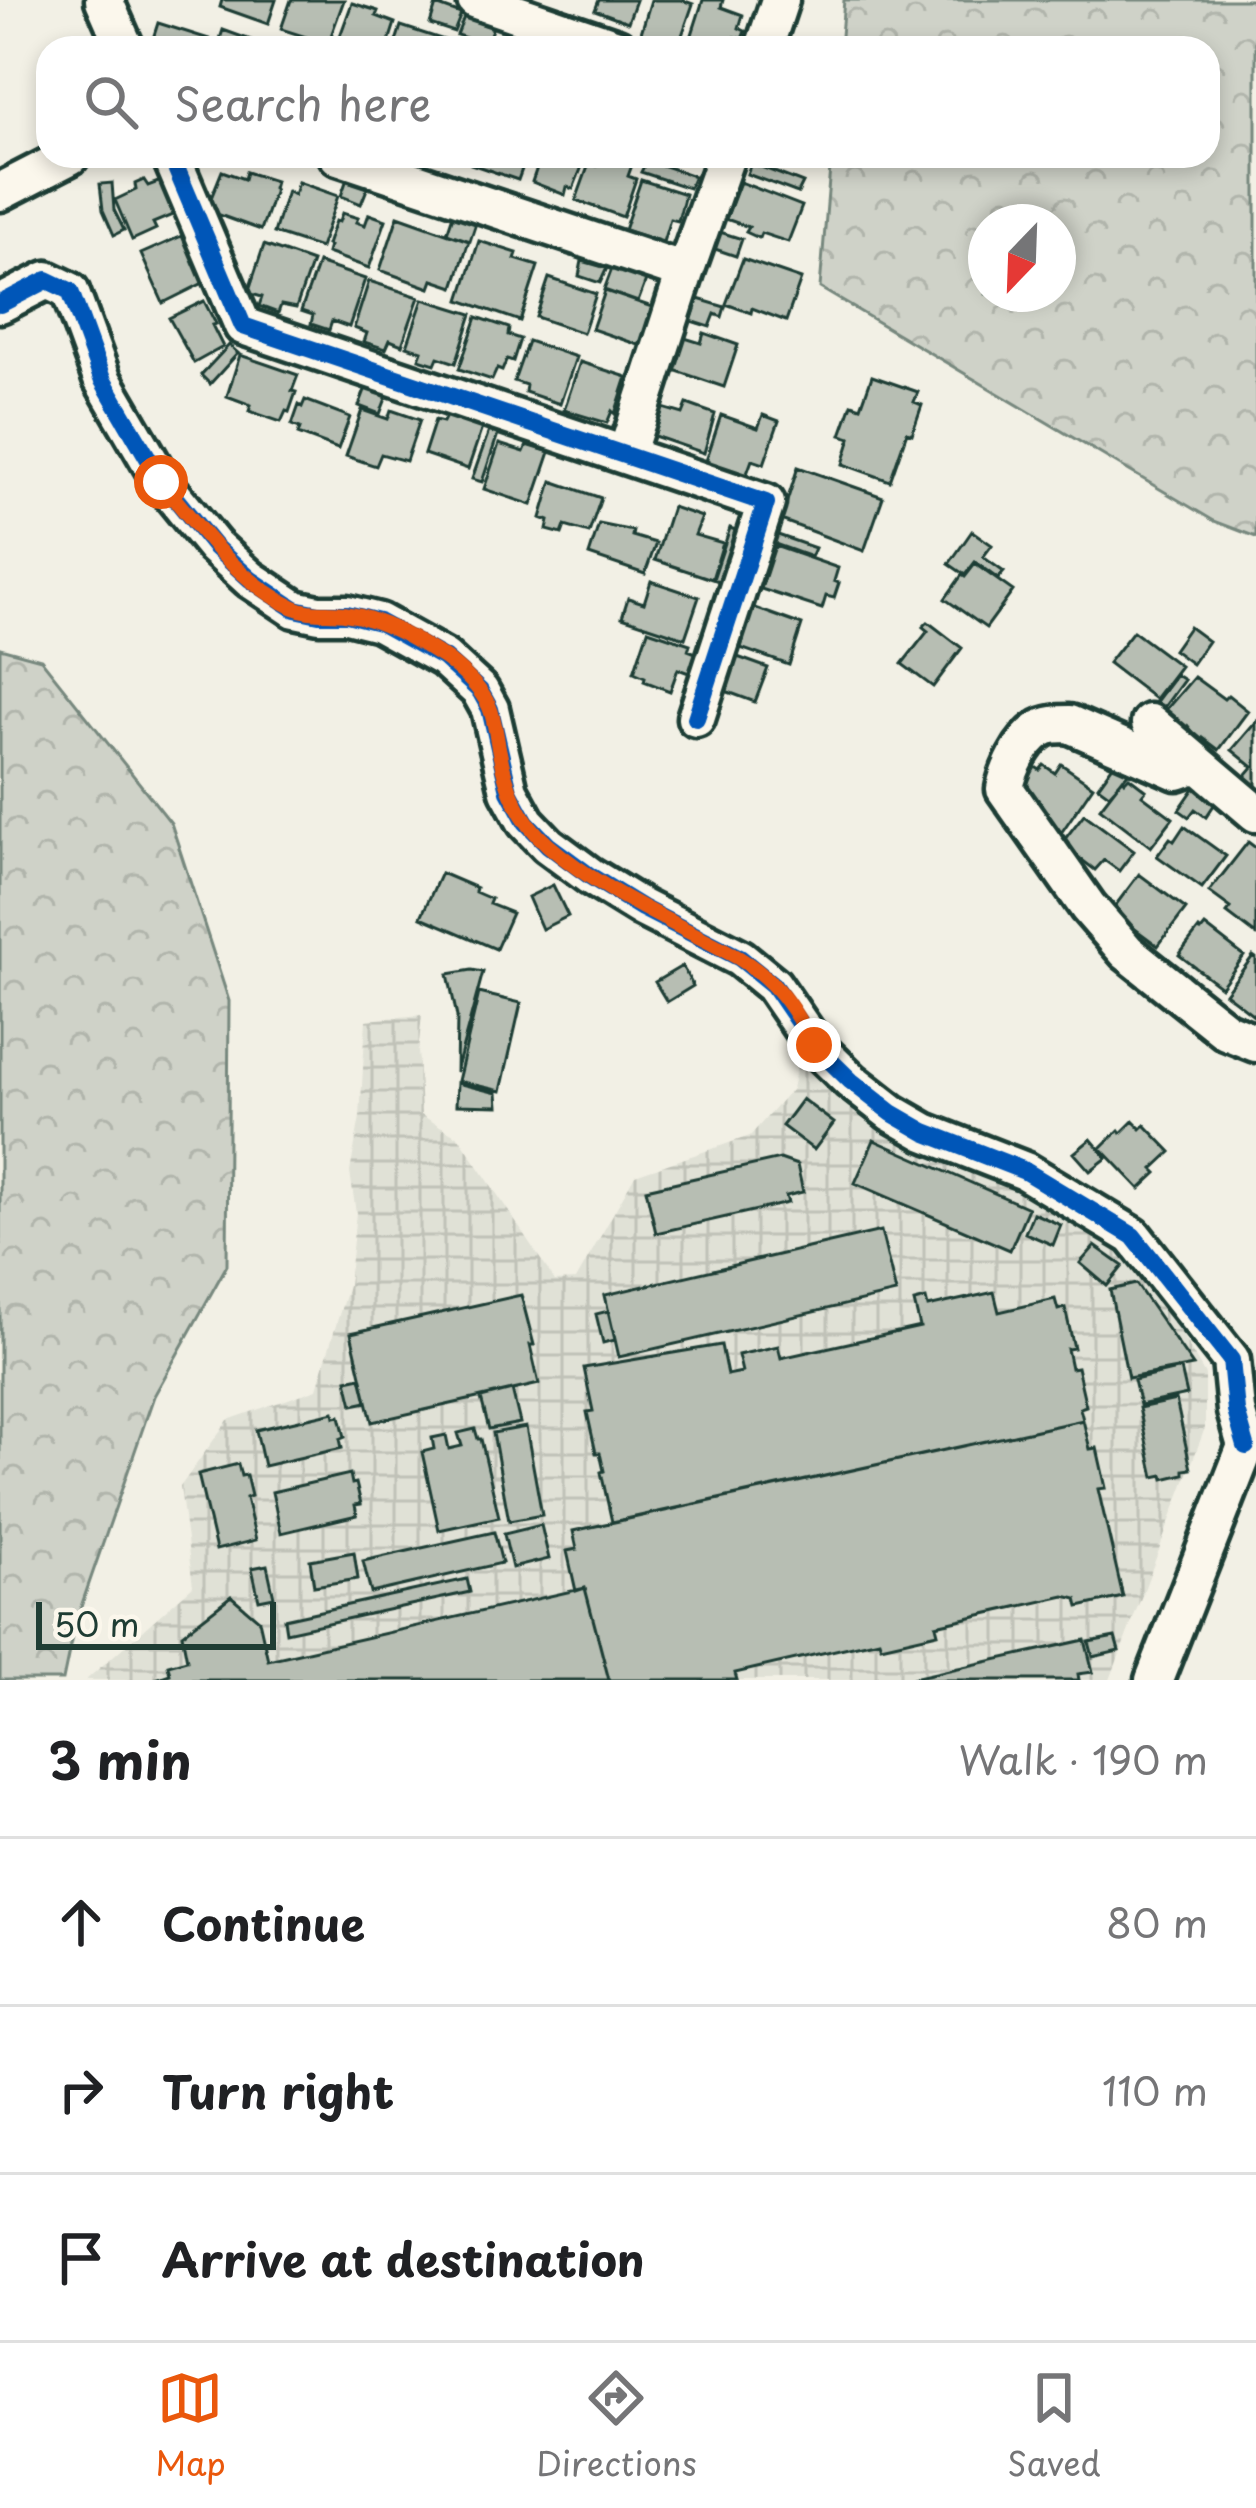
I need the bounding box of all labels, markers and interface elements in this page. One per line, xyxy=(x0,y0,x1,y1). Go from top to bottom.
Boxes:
search box xyxy=(36,36,1220,168)
text: Search here xyxy=(174,68,431,136)
icon: search xyxy=(78,69,144,135)
north arrow xyxy=(968,204,1076,312)
route start xyxy=(134,455,188,509)
route end xyxy=(787,1018,841,1072)
scale bar xyxy=(36,1596,276,1649)
text: 50 m xyxy=(54,1598,140,1648)
text: 3 min xyxy=(48,1720,192,1797)
text: Walk · 190 m xyxy=(959,1729,1208,1788)
text: Continue xyxy=(162,1888,365,1956)
icon: ahead xyxy=(48,1889,114,1955)
text: 80 m xyxy=(1106,1892,1208,1951)
text: Turn right xyxy=(162,2056,394,2124)
icon: right xyxy=(48,2057,114,2123)
text: 110 m xyxy=(1102,2060,1208,2119)
text: Arrive at destination xyxy=(162,2224,645,2292)
icon: arrive xyxy=(48,2225,114,2291)
tab: Map xyxy=(155,2365,226,2487)
tab: Directions xyxy=(536,2365,697,2487)
tab: Saved xyxy=(1007,2365,1101,2487)

